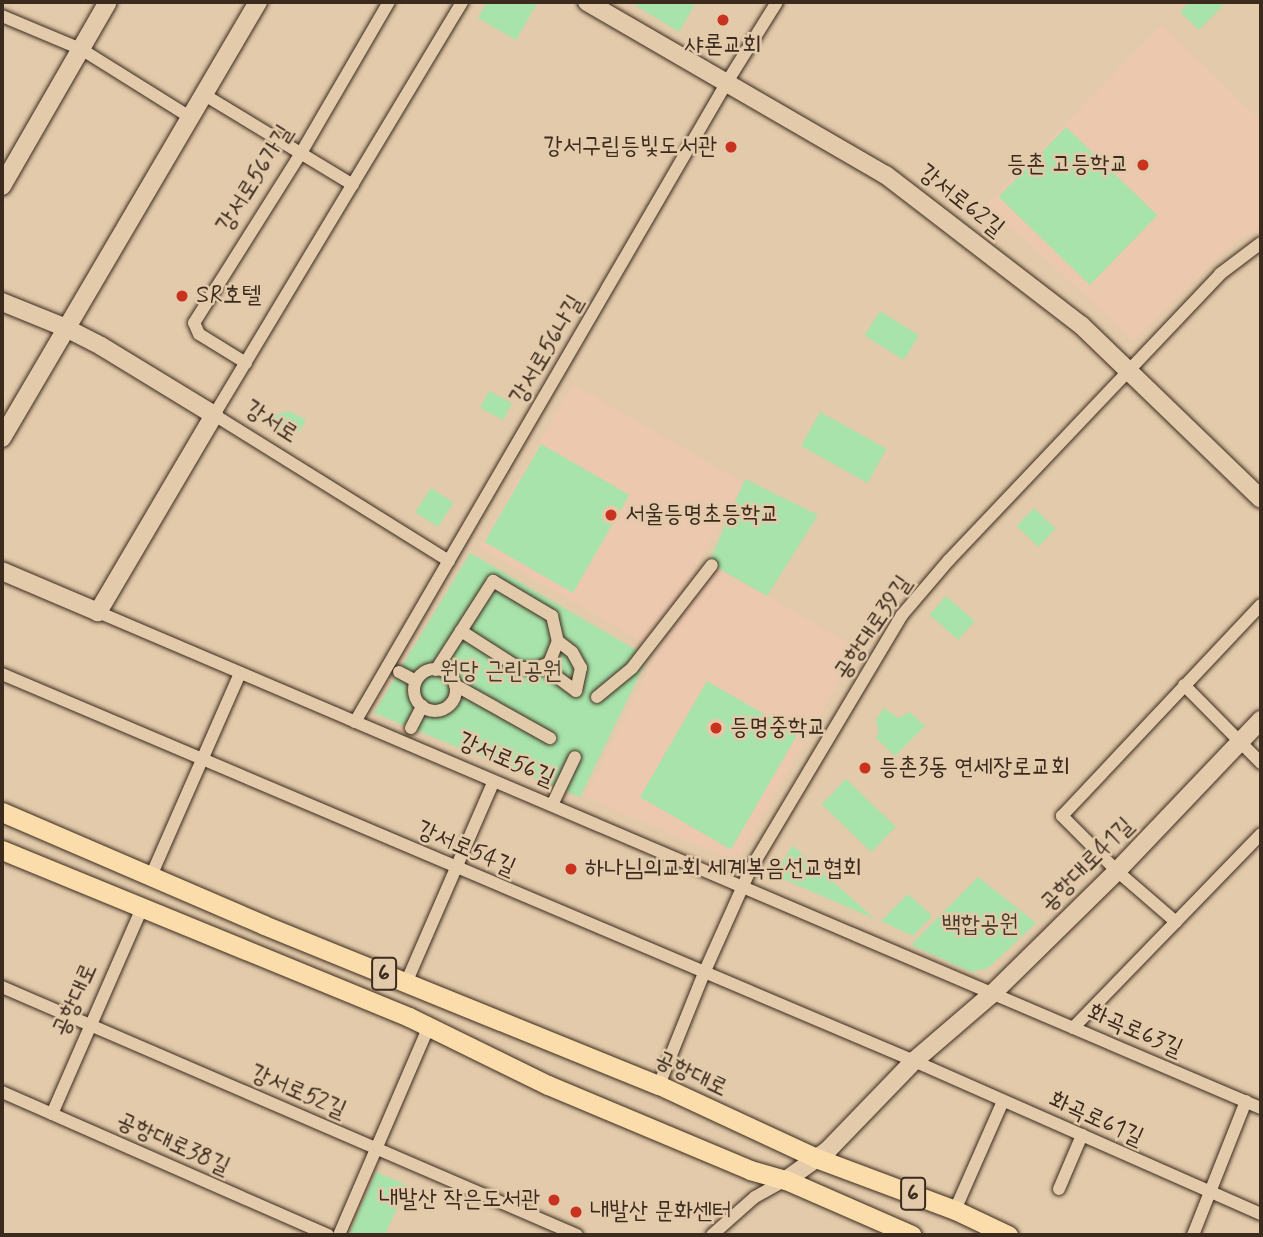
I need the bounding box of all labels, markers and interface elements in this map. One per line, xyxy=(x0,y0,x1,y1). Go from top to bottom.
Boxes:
marker: 샤론교회 xyxy=(715,12,731,28)
place label: 샤론교회 xyxy=(684,32,762,60)
street label: 강서로56가길 xyxy=(211,120,299,238)
place label: 강서구립등빛도서관 xyxy=(543,133,717,161)
marker: 강서구립등빛도서관 xyxy=(723,139,739,155)
place label: 등촌 고등학교 xyxy=(1007,151,1129,179)
marker: 등촌 고등학교 xyxy=(1135,157,1151,173)
street label: 강서로62길 xyxy=(912,158,1010,244)
place label: SR호텔 xyxy=(196,282,261,310)
marker: SR호텔 xyxy=(174,288,190,304)
street label: 강서로56나길 xyxy=(504,290,590,410)
street label: 강서로 xyxy=(239,394,303,450)
place label: 서울등명초등학교 xyxy=(625,501,780,529)
marker: 서울등명초등학교 xyxy=(603,507,619,523)
street label: 공항대로39길 xyxy=(828,571,918,685)
park label: 원당 근린공원 xyxy=(440,658,562,686)
place label: 등명중학교 xyxy=(730,714,827,742)
marker: 등명중학교 xyxy=(708,720,724,736)
street label: 강서로56길 xyxy=(453,727,559,793)
place label: 등촌3동 연세장로교회 xyxy=(879,754,1070,782)
marker: 등촌3동 연세장로교회 xyxy=(857,760,873,776)
street label: 공항대로41길 xyxy=(1034,812,1140,918)
street label: 강서로54길 xyxy=(412,815,520,883)
place label: 하나님의교회 세계복음선교협회 xyxy=(585,855,862,883)
marker: 하나님의교회 세계복음선교협회 xyxy=(563,861,579,877)
park label: 백합공원 xyxy=(941,911,1019,939)
road number: 6 xyxy=(370,954,398,993)
street label: 공항대로 xyxy=(46,959,104,1041)
street label: 화곡로63길 xyxy=(1083,998,1187,1064)
street label: 공항대로 xyxy=(650,1045,732,1103)
street label: 강서로52길 xyxy=(246,1059,350,1125)
street label: 화곡로61길 xyxy=(1044,1085,1148,1153)
street label: 공항대로38길 xyxy=(112,1106,234,1182)
road number: 6 xyxy=(899,1175,927,1214)
place label: 내발산 작은도서관 xyxy=(379,1186,540,1214)
marker: 내발산 작은도서관 xyxy=(546,1192,562,1208)
place label: 내발산 문화센터 xyxy=(590,1198,732,1226)
marker: 내발산 문화센터 xyxy=(568,1204,584,1220)

